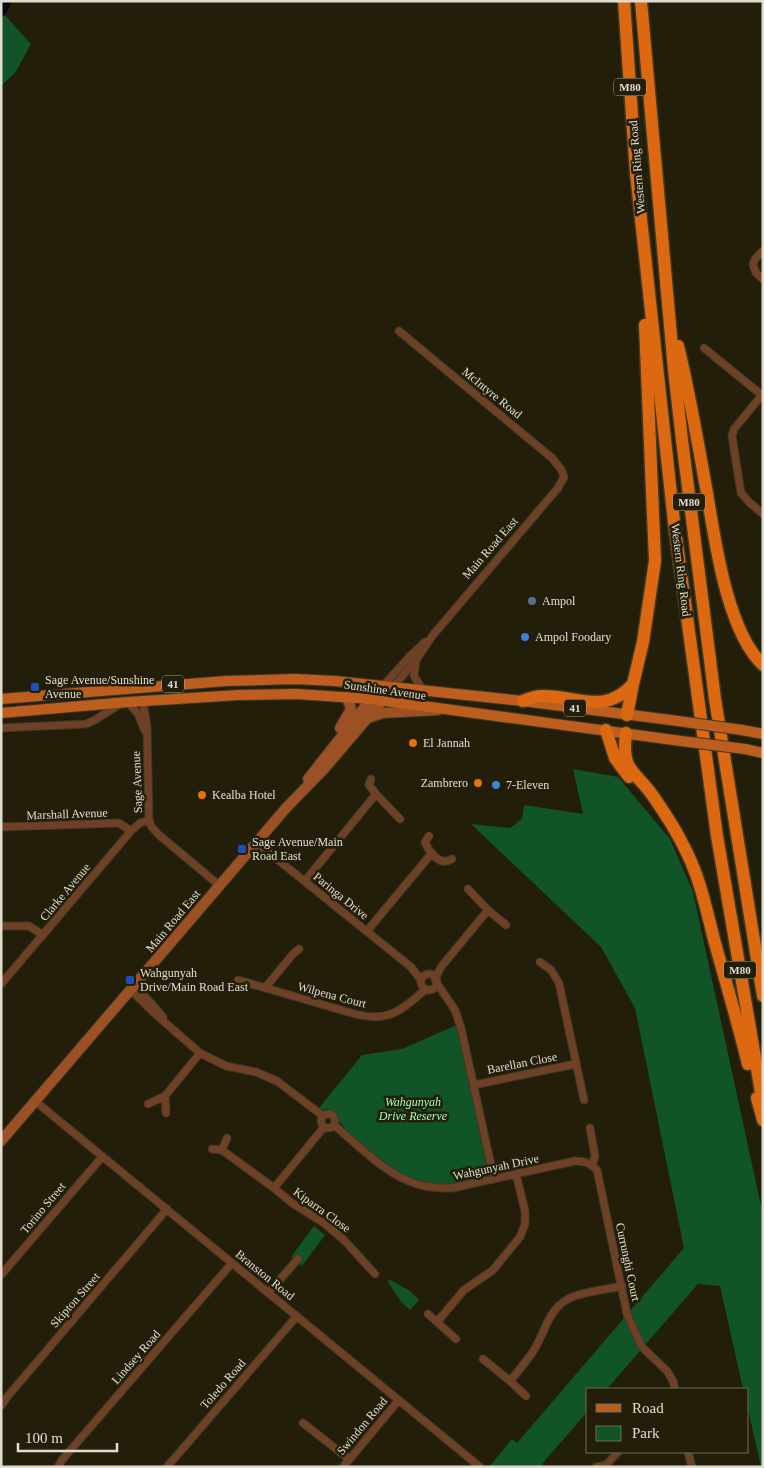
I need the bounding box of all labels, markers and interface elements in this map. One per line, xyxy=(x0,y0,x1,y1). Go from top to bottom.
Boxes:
road number: M80 xyxy=(614,78,646,95)
street label: Western Ring Road xyxy=(626,120,648,214)
street label: McIntyre Road xyxy=(459,365,525,421)
road number: M80 xyxy=(673,494,705,511)
street label: Main Road East xyxy=(459,514,521,582)
street label: Western Ring Road xyxy=(668,523,694,617)
place label: Ampol xyxy=(542,594,576,608)
marker: Ampol xyxy=(526,595,538,607)
place label: Ampol Foodary xyxy=(535,630,611,644)
marker: Ampol Foodary xyxy=(519,631,531,643)
place label: Sage Avenue/Sunshine Avenue xyxy=(45,673,154,701)
road number: 41 xyxy=(162,676,184,692)
street label: Sunshine Avenue xyxy=(343,677,427,703)
marker: Sage Avenue/Sunshine Avenue xyxy=(29,681,41,693)
road number: 41 xyxy=(564,700,586,716)
place label: El Jannah xyxy=(423,736,470,750)
marker: El Jannah xyxy=(407,737,419,749)
street label: Sage Avenue xyxy=(129,751,145,813)
place label: Zambrero xyxy=(421,776,468,790)
marker: Zambrero xyxy=(472,777,484,789)
place label: 7-Eleven xyxy=(506,778,549,792)
marker: 7-Eleven xyxy=(490,779,502,791)
place label: Kealba Hotel xyxy=(212,788,276,802)
marker: Kealba Hotel xyxy=(196,789,208,801)
street label: Marshall Avenue xyxy=(26,806,108,822)
place label: Sage Avenue/Main Road East xyxy=(252,835,343,863)
marker: Sage Avenue/Main Road East xyxy=(236,843,248,855)
street label: Clarke Avenue xyxy=(37,860,93,924)
street label: Paringa Drive xyxy=(311,869,371,923)
street label: Main Road East xyxy=(143,886,204,955)
road number: M80 xyxy=(724,962,756,978)
place label: Wahgunyah Drive/Main Road East xyxy=(140,966,249,994)
marker: Wahgunyah Drive/Main Road East xyxy=(124,974,136,986)
street label: Wilpena Court xyxy=(296,979,369,1011)
street label: Barellan Close xyxy=(486,1049,558,1077)
park label: Wahgunyah Drive Reserve xyxy=(378,1095,448,1123)
street label: Wahgunyah Drive xyxy=(452,1151,540,1183)
street label: Torino Street xyxy=(17,1179,69,1237)
street label: Kiparra Close xyxy=(291,1185,353,1235)
street label: Currunghi Court xyxy=(613,1222,643,1303)
street label: Branston Road xyxy=(233,1247,297,1303)
street label: Skipton Street xyxy=(47,1269,103,1330)
street label: Lindsey Road xyxy=(109,1327,163,1387)
street label: Toledo Road xyxy=(198,1356,248,1412)
legend xyxy=(586,1388,749,1453)
street label: Swindon Road xyxy=(334,1394,390,1458)
text: Road xyxy=(632,1400,664,1416)
scale bar xyxy=(18,1420,116,1452)
text: Park xyxy=(632,1425,660,1441)
text: 100 m xyxy=(25,1430,63,1446)

